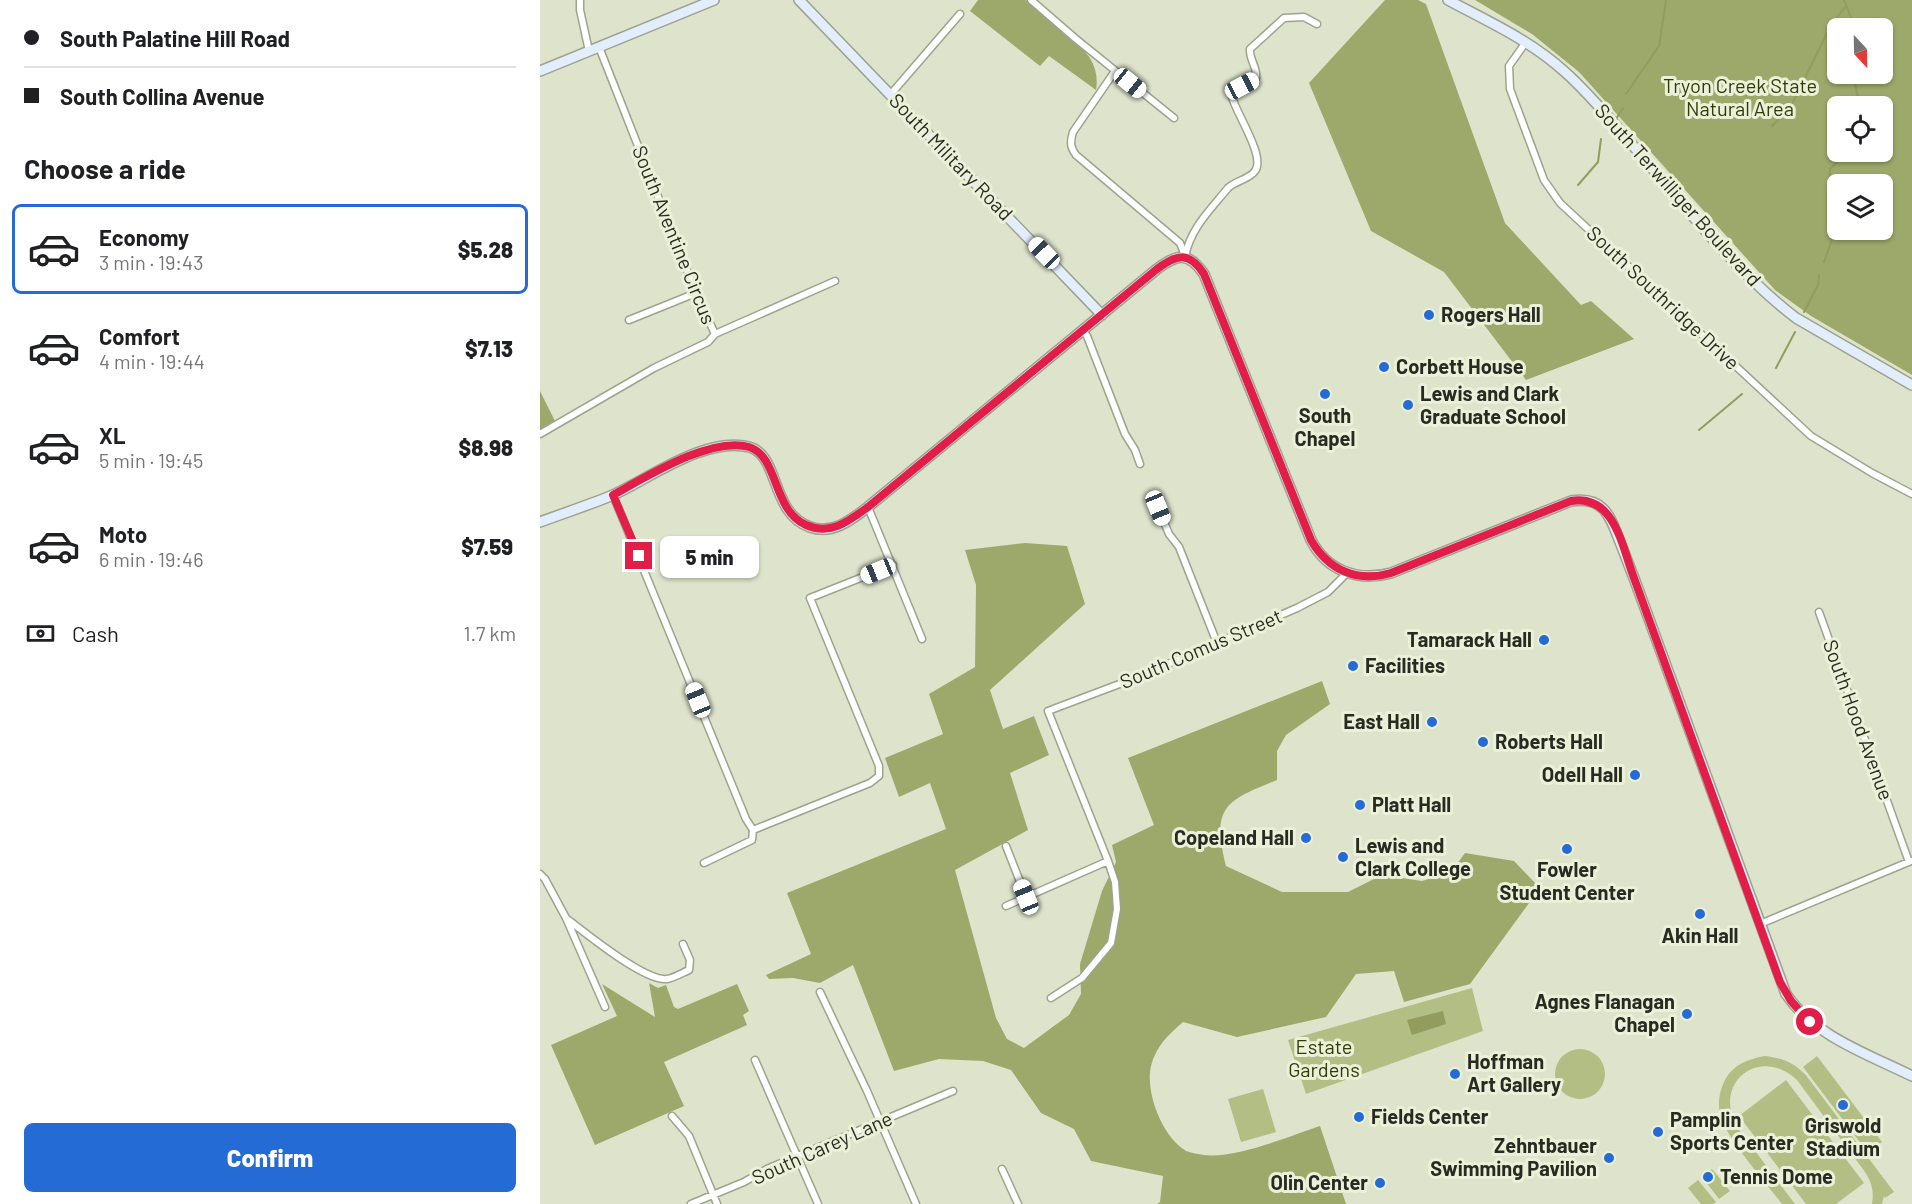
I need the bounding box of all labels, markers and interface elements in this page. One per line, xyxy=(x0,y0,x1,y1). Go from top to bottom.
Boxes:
north arrow xyxy=(1827,18,1893,84)
map controls xyxy=(1827,18,1893,240)
text: South Palatine Hill Road xyxy=(60,25,290,51)
car xyxy=(1110,65,1150,101)
car xyxy=(1222,70,1262,102)
park label: Tryon Creek State Natural Area xyxy=(1663,73,1817,120)
text: South Collina Avenue xyxy=(60,83,265,109)
street label: South Military Road xyxy=(885,88,1018,225)
button: locate xyxy=(1827,96,1893,162)
street label: South Terwilliger Boulevard xyxy=(1591,98,1767,290)
street label: South Aventine Circus xyxy=(628,142,722,327)
text: Choose a ride xyxy=(24,152,186,184)
button: layers xyxy=(1827,174,1893,240)
street label: South Southridge Drive xyxy=(1582,220,1745,374)
icon: car xyxy=(27,222,81,276)
text: Economy xyxy=(99,224,189,250)
car xyxy=(1025,234,1063,272)
text: $5.28 xyxy=(458,236,513,262)
text: 3 min · 19:43 xyxy=(99,250,203,274)
place label: Rogers Hall xyxy=(1441,302,1541,326)
marker: Rogers Hall xyxy=(1422,308,1436,322)
icon: car xyxy=(27,321,81,375)
text: Comfort xyxy=(99,323,180,349)
text: $7.13 xyxy=(465,335,513,361)
text: 4 min · 19:44 xyxy=(99,349,205,373)
place label: Corbett House xyxy=(1396,354,1524,378)
marker: Corbett House xyxy=(1377,360,1391,374)
place label: Lewis and Clark Graduate School xyxy=(1420,381,1566,428)
marker: South Chapel xyxy=(1318,387,1332,401)
marker: Lewis and Clark Graduate School xyxy=(1401,398,1415,412)
place label: South Chapel xyxy=(1295,403,1355,450)
icon: car xyxy=(27,420,81,474)
text: XL xyxy=(99,422,125,448)
text: $8.98 xyxy=(459,434,513,460)
text: 5 min · 19:45 xyxy=(99,448,203,472)
car xyxy=(1143,488,1173,528)
icon: car xyxy=(27,519,81,573)
text: Moto xyxy=(99,521,147,547)
text: $7.59 xyxy=(461,533,513,559)
callout: 5 min xyxy=(660,535,759,577)
route end xyxy=(625,542,652,569)
text: 5 min xyxy=(686,545,733,569)
text: 6 min · 19:46 xyxy=(99,547,203,571)
car xyxy=(858,556,898,586)
street label: South Comus Street xyxy=(1116,603,1285,693)
icon: cash xyxy=(24,617,57,650)
text: Cash xyxy=(72,620,119,646)
text: 1.7 km xyxy=(463,621,516,645)
place label: Tamarack Hall xyxy=(1407,627,1532,651)
marker: Tamarack Hall xyxy=(1537,633,1551,647)
street label: South Hood Avenue xyxy=(1819,636,1899,803)
place label: Facilities xyxy=(1365,653,1445,677)
marker: Facilities xyxy=(1346,659,1360,673)
car xyxy=(683,680,713,720)
place label: East Hall xyxy=(1343,709,1420,733)
marker: East Hall xyxy=(1425,715,1439,729)
place label: Roberts Hall xyxy=(1495,729,1603,753)
marker: Roberts Hall xyxy=(1476,735,1490,749)
place label: Odell Hall xyxy=(1542,762,1623,786)
marker: Odell Hall xyxy=(1628,768,1642,782)
place label: Platt Hall xyxy=(1372,792,1451,816)
marker: Platt Hall xyxy=(1353,798,1367,812)
place label: Copeland Hall xyxy=(1174,825,1294,849)
marker: Copeland Hall xyxy=(1299,831,1313,845)
place label: Lewis and Clark College xyxy=(1355,833,1471,880)
marker: Fowler Student Center xyxy=(1560,842,1574,856)
marker: Lewis and Clark College xyxy=(1336,850,1350,864)
place label: Fowler Student Center xyxy=(1499,857,1635,904)
car xyxy=(1011,877,1041,917)
marker: Akin Hall xyxy=(1693,907,1707,921)
place label: Akin Hall xyxy=(1662,923,1739,947)
place label: Agnes Flanagan Chapel xyxy=(1534,989,1675,1036)
marker: Agnes Flanagan Chapel xyxy=(1680,1007,1694,1021)
route start xyxy=(1796,1008,1823,1035)
park label: Estate Gardens xyxy=(1288,1034,1360,1081)
place label: Hoffman Art Gallery xyxy=(1467,1049,1561,1096)
marker: Hoffman Art Gallery xyxy=(1448,1067,1462,1081)
marker: Griswold Stadium xyxy=(1836,1098,1850,1112)
place label: Fields Center xyxy=(1371,1104,1489,1128)
street label: South Carey Lane xyxy=(748,1105,896,1189)
place label: Pamplin Sports Center xyxy=(1670,1107,1794,1154)
marker: Fields Center xyxy=(1352,1110,1366,1124)
place label: Griswold Stadium xyxy=(1805,1113,1881,1160)
button: Confirm xyxy=(24,1123,516,1192)
marker: Pamplin Sports Center xyxy=(1651,1125,1665,1139)
place label: Zehntbauer Swimming Pavilion xyxy=(1430,1133,1597,1180)
marker: Zehntbauer Swimming Pavilion xyxy=(1602,1151,1616,1165)
place label: Tennis Dome xyxy=(1720,1164,1833,1188)
place label: Olin Center xyxy=(1271,1170,1368,1194)
marker: Tennis Dome xyxy=(1701,1170,1715,1184)
marker: Olin Center xyxy=(1373,1176,1387,1190)

